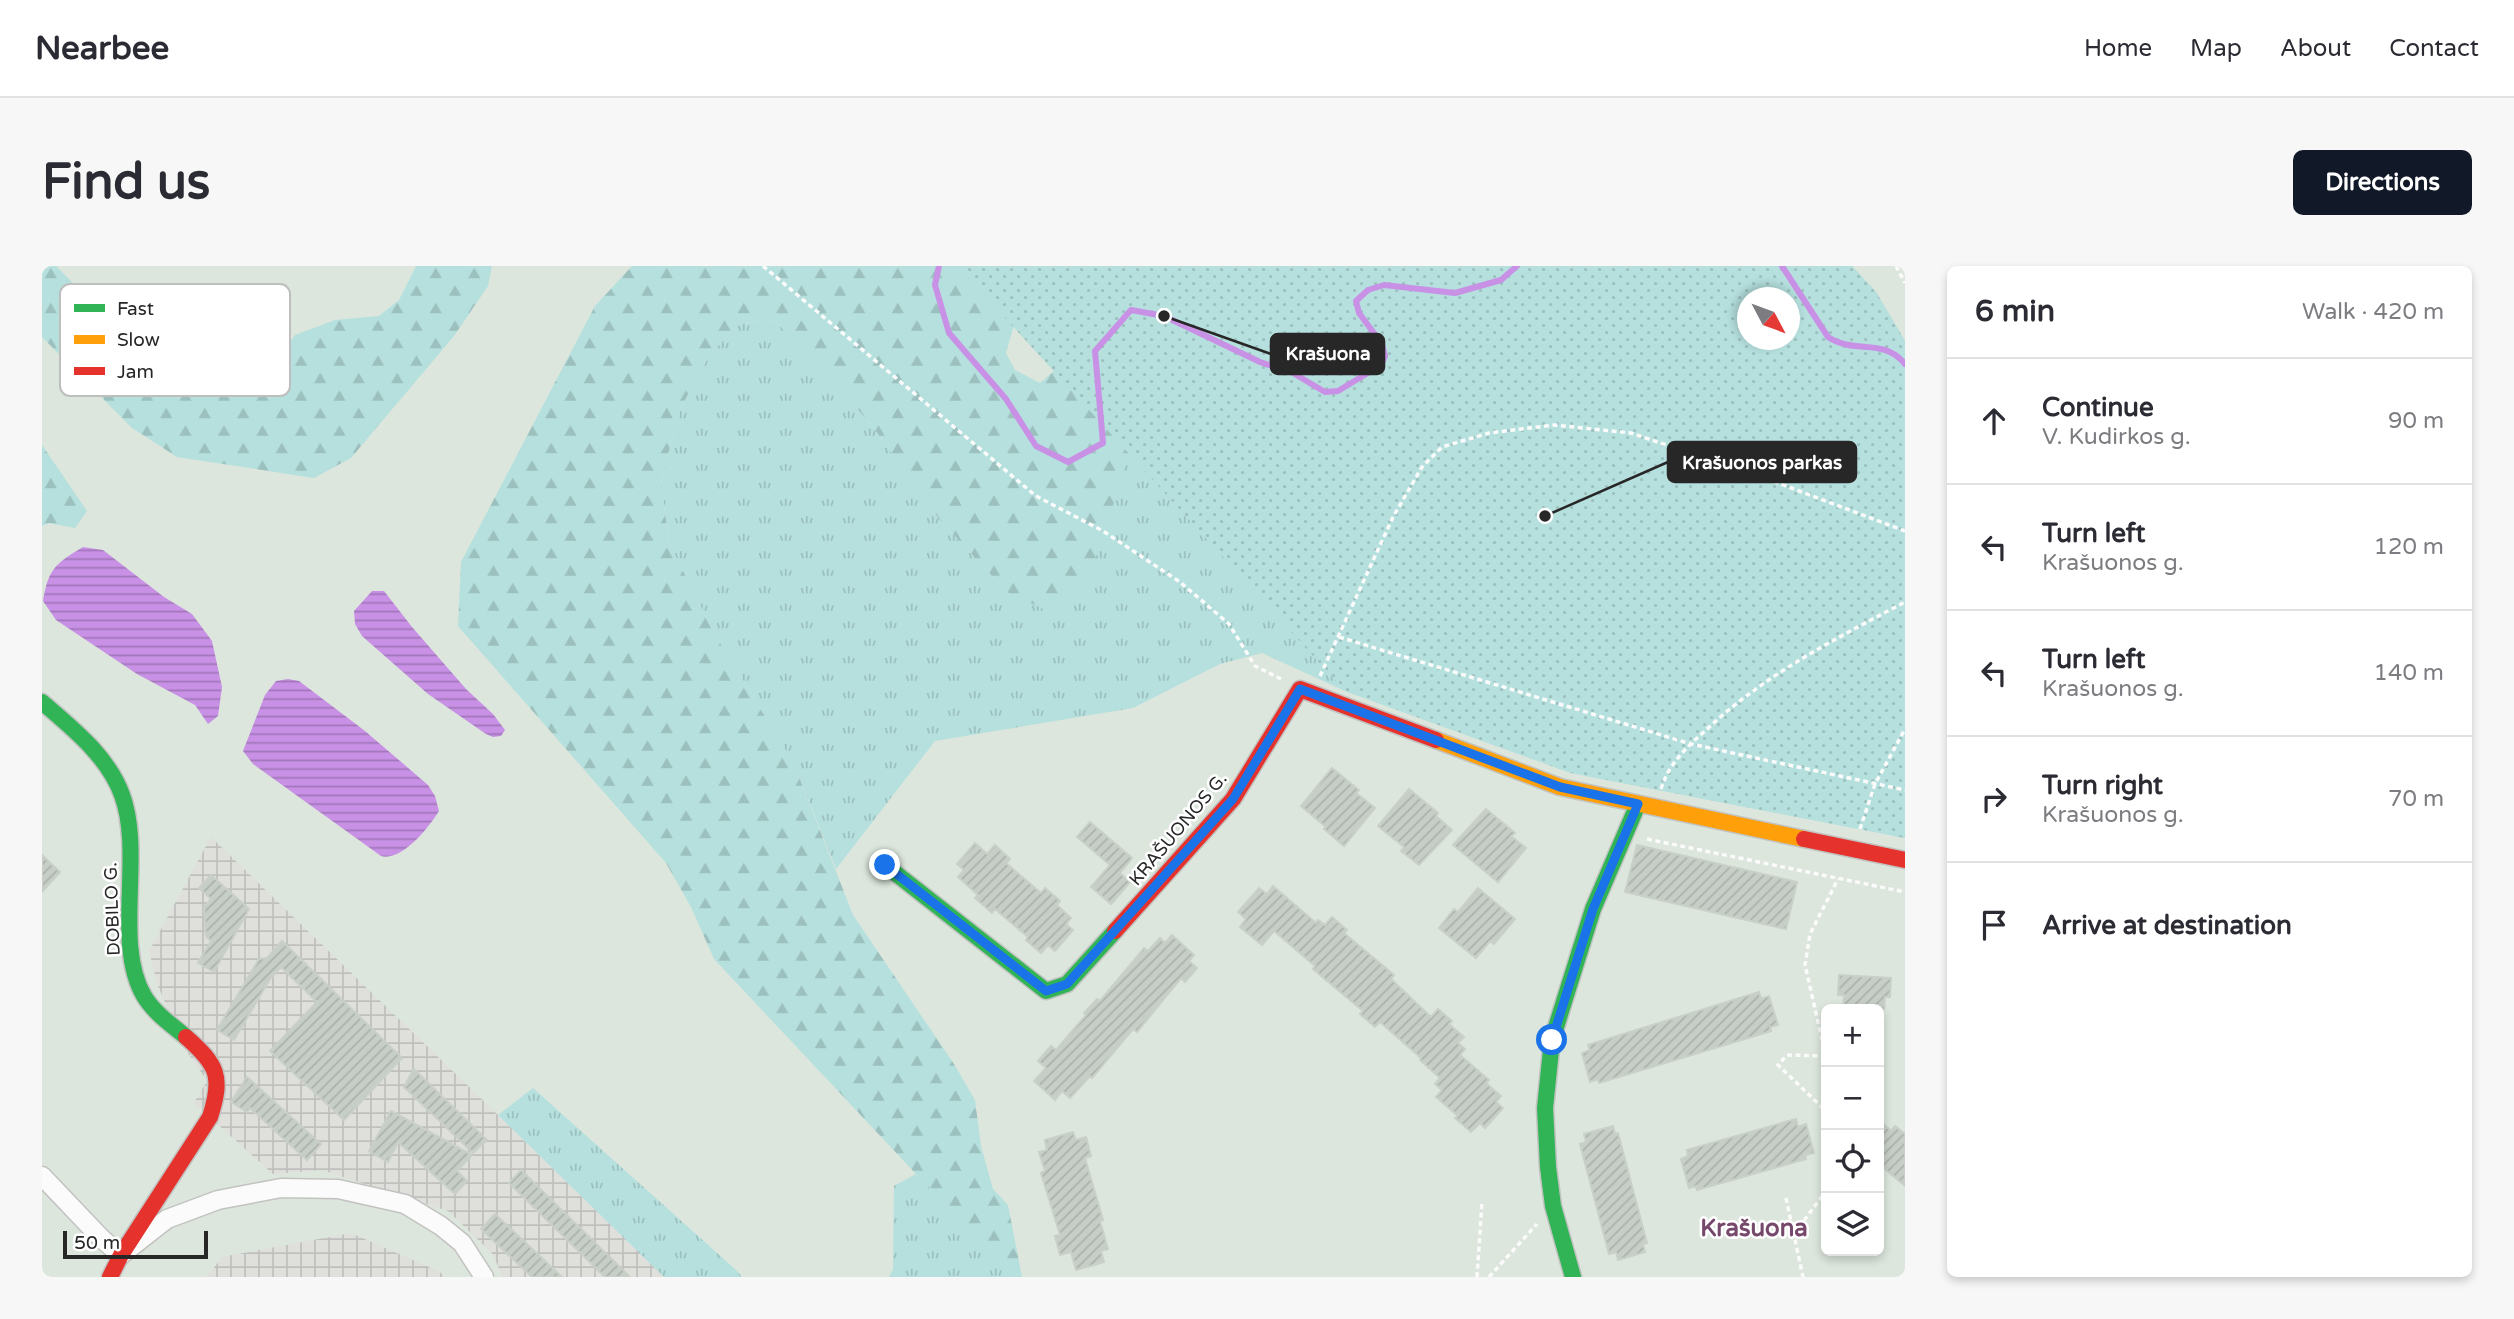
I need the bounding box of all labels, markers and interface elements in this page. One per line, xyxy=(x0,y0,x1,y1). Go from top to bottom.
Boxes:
text: Nearbee xyxy=(35,29,169,68)
text: Home xyxy=(2084,34,2152,63)
text: Map xyxy=(2190,34,2242,63)
text: About xyxy=(2280,34,2351,63)
text: Contact xyxy=(2389,34,2479,63)
button: Directions xyxy=(2293,150,2472,215)
text: Find us xyxy=(42,153,210,212)
legend xyxy=(60,284,290,396)
north arrow xyxy=(1737,287,1800,350)
text: 6 min xyxy=(1975,293,2055,330)
text: Fast xyxy=(117,298,154,320)
text: Walk · 420 m xyxy=(2302,298,2444,326)
text: Slow xyxy=(117,329,160,351)
callout: Krašuona xyxy=(1271,334,1384,374)
text: Krašuona xyxy=(1285,343,1371,365)
text: Jam xyxy=(117,361,154,383)
text: Continue xyxy=(2042,392,2154,423)
icon: ahead xyxy=(1975,402,2013,440)
text: 90 m xyxy=(2388,407,2444,435)
text: V. Kudirkos g. xyxy=(2042,423,2191,451)
callout: Krašuonos parkas xyxy=(1668,442,1856,482)
text: Krašuonos parkas xyxy=(1682,452,1842,475)
text: Turn left xyxy=(2042,518,2145,549)
icon: left xyxy=(1975,528,2013,566)
text: 120 m xyxy=(2374,533,2444,561)
text: Krašuonos g. xyxy=(2042,549,2184,577)
text: Turn left xyxy=(2042,644,2145,675)
icon: left xyxy=(1975,654,2013,692)
text: 140 m xyxy=(2374,659,2444,687)
text: Krašuonos g. xyxy=(2042,675,2184,703)
street label: KRAŠUONOS G. xyxy=(1124,768,1232,890)
text: Turn right xyxy=(2042,770,2163,801)
icon: right xyxy=(1975,780,2013,818)
text: 70 m xyxy=(2388,785,2444,813)
text: Krašuonos g. xyxy=(2042,801,2184,829)
route end xyxy=(869,849,900,880)
street label: DOBILO G. xyxy=(99,862,125,956)
icon: arrive xyxy=(1975,906,2013,944)
text: Arrive at destination xyxy=(2042,910,2292,941)
map controls xyxy=(1821,1004,1884,1256)
button: + xyxy=(1821,1004,1884,1067)
route start xyxy=(1536,1024,1567,1055)
button: − xyxy=(1821,1067,1884,1130)
button: locate xyxy=(1821,1130,1884,1193)
button: layers xyxy=(1821,1193,1884,1256)
district label: Krašuona xyxy=(1700,1214,1808,1243)
scale bar xyxy=(63,1228,208,1260)
text: 50 m xyxy=(74,1232,120,1254)

